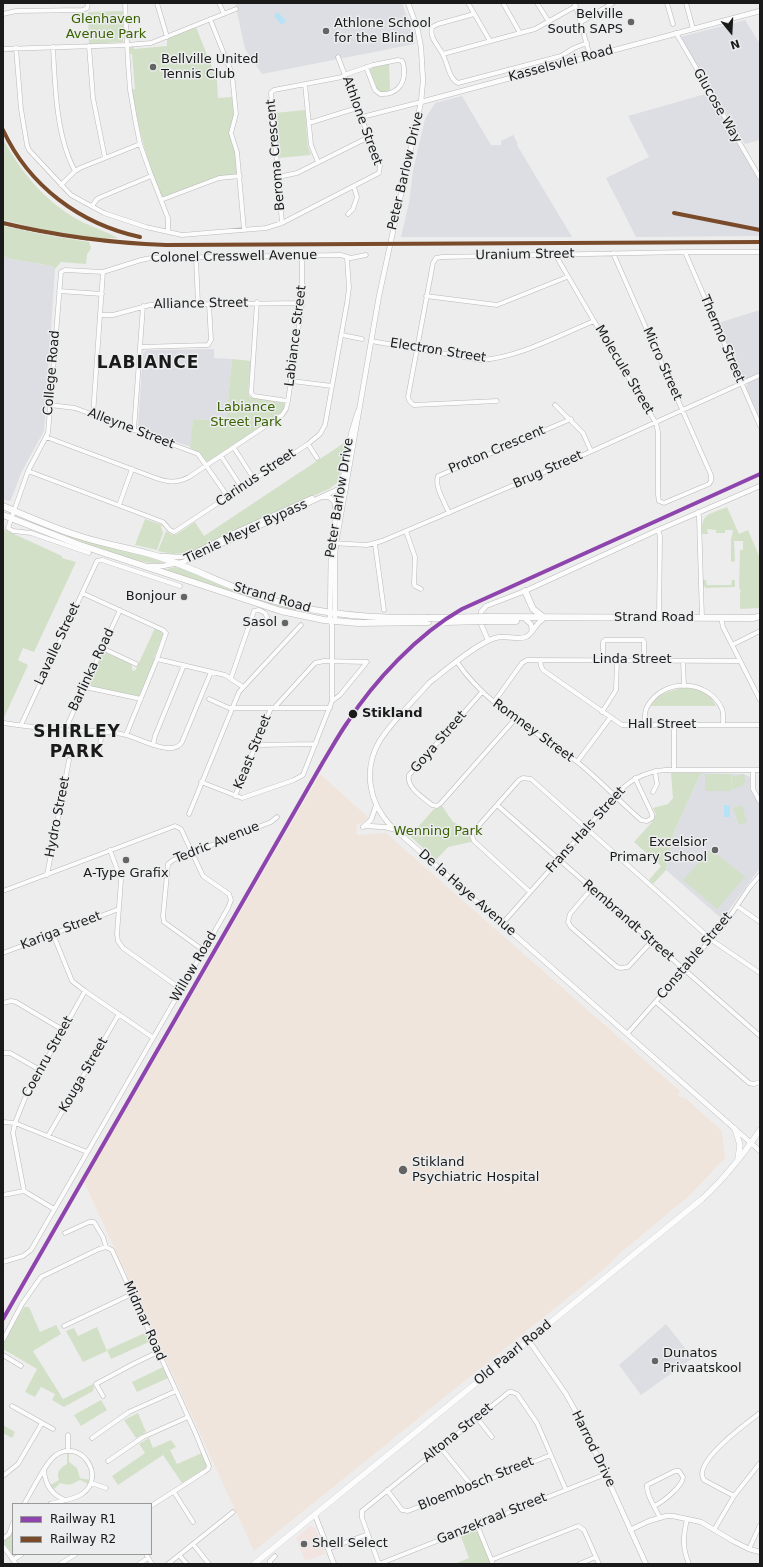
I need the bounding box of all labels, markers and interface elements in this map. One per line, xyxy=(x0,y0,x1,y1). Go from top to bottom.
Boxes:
place label: Belville South SAPS xyxy=(548,7,623,38)
park label: Glenhaven Avenue Park xyxy=(66,12,146,43)
north arrow xyxy=(711,12,751,52)
place label: Athlone School for the Blind xyxy=(334,16,431,47)
marker: Belville South SAPS xyxy=(626,17,636,27)
marker: Athlone School for the Blind xyxy=(321,26,331,36)
text: N xyxy=(728,36,741,51)
street label: Kasselsvlei Road xyxy=(507,43,615,85)
place label: Bellville United Tennis Club xyxy=(161,52,259,83)
marker: Bellville United Tennis Club xyxy=(148,62,158,72)
street label: Glucose Way xyxy=(689,66,745,146)
street label: Athlone Street xyxy=(339,74,385,168)
street label: Beroma Crescent xyxy=(263,98,289,212)
street label: Peter Barlow Drive xyxy=(385,110,427,232)
street label: Uranium Street xyxy=(475,246,575,264)
street label: Colonel Cresswell Avenue xyxy=(151,248,317,266)
street label: Labiance Street xyxy=(282,284,310,388)
street label: Thermo Street xyxy=(697,293,747,385)
street label: Alliance Street xyxy=(154,295,248,313)
street label: Molecule Street xyxy=(591,323,657,417)
street label: Micro Street xyxy=(639,325,685,403)
street label: College Road xyxy=(41,330,63,416)
street label: Electron Street xyxy=(389,336,487,366)
district label: LABIANCE xyxy=(97,354,199,374)
park label: Labiance Street Park xyxy=(210,400,282,431)
street label: Alleyne Street xyxy=(85,405,177,453)
street label: Proton Crescent xyxy=(446,423,548,477)
street label: Peter Barlow Drive xyxy=(323,437,357,559)
street label: Carinus Street xyxy=(213,446,299,510)
street label: Brug Street xyxy=(511,448,585,492)
street label: Tienie Meyer Bypass xyxy=(182,497,310,567)
street label: Strand Road xyxy=(231,579,313,617)
place label: Bonjour xyxy=(126,589,176,605)
marker: Bonjour xyxy=(179,592,189,602)
street label: Lavalle Street xyxy=(32,600,84,688)
street label: Strand Road xyxy=(614,610,694,626)
place label: Sasol xyxy=(242,615,277,631)
marker: Sasol xyxy=(280,618,290,628)
street label: Barlinka Road xyxy=(66,626,118,714)
street label: Linda Street xyxy=(593,652,671,668)
street label: Romney Street xyxy=(489,696,577,766)
place label: Stikland xyxy=(362,706,422,722)
marker: Stikland xyxy=(347,708,359,720)
street label: Goya Street xyxy=(408,708,470,776)
street label: Keast Street xyxy=(231,712,275,792)
street label: Hall Street xyxy=(628,717,696,733)
district label: SHIRLEY PARK xyxy=(33,723,121,763)
street label: Hydro Street xyxy=(42,775,74,859)
street label: Frans Hals Street xyxy=(543,784,629,876)
street label: Tedric Avenue xyxy=(172,819,262,867)
park label: Wenning Park xyxy=(394,824,482,840)
place label: Excelsior Primary School xyxy=(609,835,707,866)
marker: Excelsior Primary School xyxy=(710,845,720,855)
street label: De la Haye Avenue xyxy=(415,847,519,939)
marker: A-Type Grafix xyxy=(121,855,131,865)
place label: A-Type Grafix xyxy=(83,866,169,882)
street label: Rembrandt Street xyxy=(579,877,677,965)
street label: Kariga Street xyxy=(18,908,104,954)
street label: Constable Street xyxy=(654,909,736,1003)
street label: Willow Road xyxy=(168,929,220,1005)
street label: Coenru Street xyxy=(19,1014,77,1100)
street label: Kouga Street xyxy=(56,1035,112,1115)
place label: Stikland Psychiatric Hospital xyxy=(412,1155,539,1186)
marker: Stikland Psychiatric Hospital xyxy=(397,1164,409,1176)
street label: Midmar Road xyxy=(119,1279,169,1363)
street label: Old Paarl Road xyxy=(471,1317,555,1389)
place label: Dunatos Privaatskool xyxy=(663,1346,742,1377)
marker: Dunatos Privaatskool xyxy=(650,1356,660,1366)
street label: Altona Street xyxy=(420,1400,496,1466)
street label: Harrod Drive xyxy=(568,1408,618,1490)
street label: Bloembosch Street xyxy=(416,1454,536,1514)
street label: Ganzekraal Street xyxy=(435,1490,549,1548)
legend xyxy=(12,1503,152,1555)
text: Railway R1 xyxy=(50,1512,116,1526)
text: Railway R2 xyxy=(50,1532,116,1546)
place label: Shell Select xyxy=(312,1536,388,1552)
marker: Shell Select xyxy=(299,1539,309,1549)

